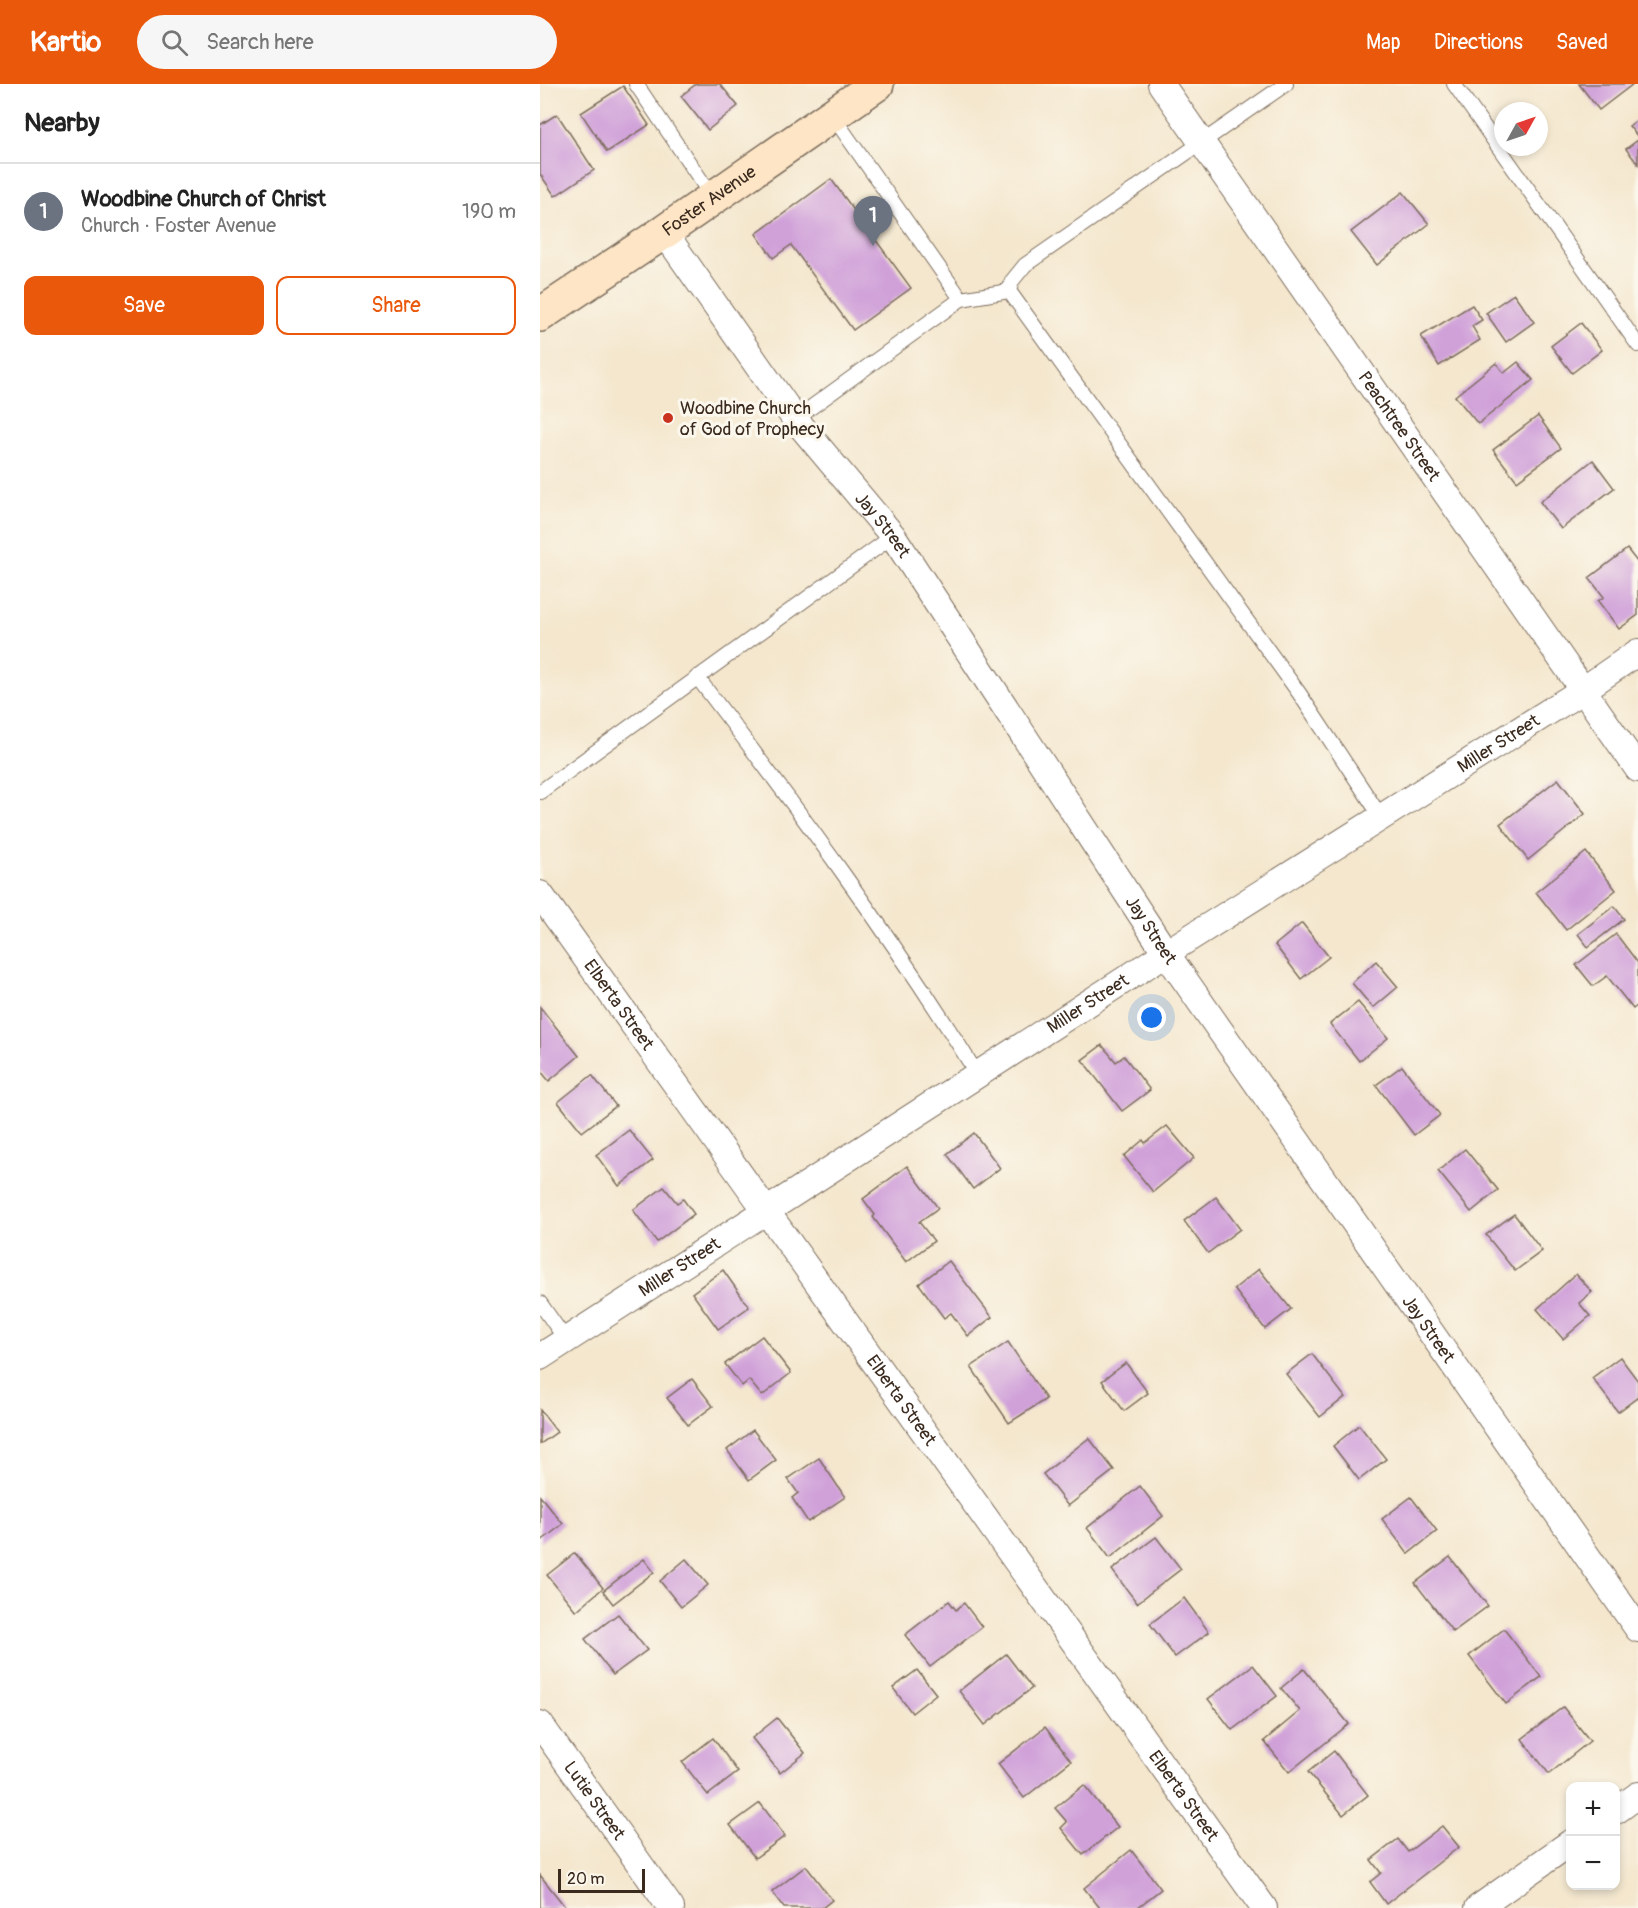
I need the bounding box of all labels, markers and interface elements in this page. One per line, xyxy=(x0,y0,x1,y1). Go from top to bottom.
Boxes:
search box xyxy=(137,15,557,69)
text: Kartio xyxy=(30,25,101,60)
icon: search xyxy=(158,26,191,59)
text: Search here xyxy=(206,28,314,56)
text: Map xyxy=(1366,29,1401,56)
text: Directions xyxy=(1434,29,1523,56)
text: Saved xyxy=(1556,29,1608,56)
north arrow xyxy=(1494,102,1548,156)
text: Nearby xyxy=(24,107,100,139)
street label: Foster Avenue xyxy=(657,160,761,241)
text: Woodbine Church of Christ xyxy=(81,185,326,213)
pin: 1 xyxy=(854,196,892,246)
text: 1 xyxy=(40,199,47,224)
text: 190 m xyxy=(462,199,516,224)
text: Church · Foster Avenue xyxy=(81,213,276,238)
button: Save xyxy=(24,276,264,335)
button: Share xyxy=(276,276,516,335)
street label: Peachtree Street xyxy=(1353,367,1446,486)
place label: Woodbine Church of God of Prophecy xyxy=(680,397,825,441)
marker: Woodbine Church of God of Prophecy xyxy=(661,411,675,425)
street label: Jay Street xyxy=(850,487,916,563)
street label: Miller Street xyxy=(1453,708,1544,778)
street label: Jay Street xyxy=(1120,891,1182,970)
street label: Elberta Street xyxy=(579,955,660,1055)
street label: Miller Street xyxy=(1043,968,1134,1038)
your location xyxy=(1137,1003,1166,1032)
street label: Miller Street xyxy=(634,1232,725,1302)
street label: Jay Street xyxy=(1397,1291,1461,1368)
street label: Elberta Street xyxy=(861,1350,942,1451)
street label: Elberta Street xyxy=(1144,1746,1224,1846)
street label: Lutie Street xyxy=(559,1757,631,1845)
map controls xyxy=(1566,1782,1620,1890)
button: + xyxy=(1566,1782,1620,1836)
button: − xyxy=(1566,1836,1620,1890)
scale bar xyxy=(558,1866,645,1894)
text: 20 m xyxy=(567,1869,605,1889)

